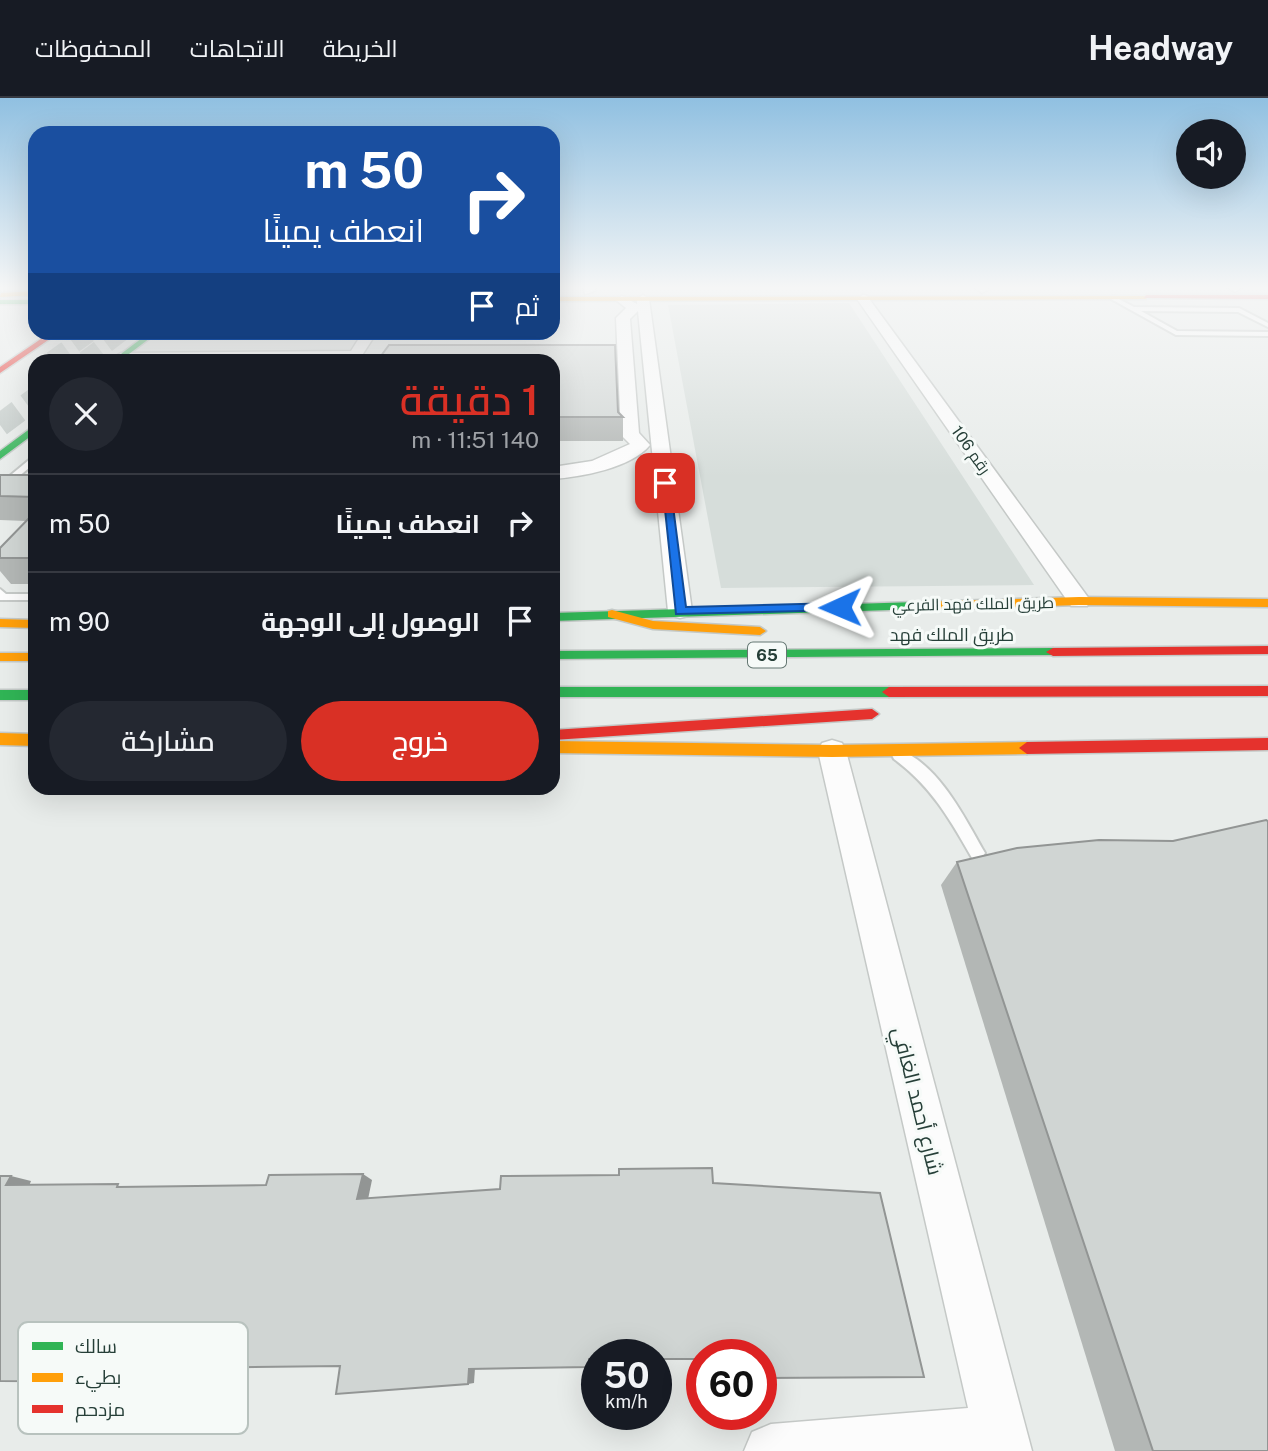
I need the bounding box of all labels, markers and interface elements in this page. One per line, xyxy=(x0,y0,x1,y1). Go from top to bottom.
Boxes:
text: Headway xyxy=(1088,29,1233,67)
text: المحفوظات xyxy=(35,34,152,62)
text: الاتجاهات xyxy=(190,34,285,62)
text: الخريطة xyxy=(323,34,398,62)
map controls xyxy=(1176,119,1246,189)
button: sound xyxy=(1176,119,1246,189)
text: 50 m xyxy=(304,141,424,199)
icon: right xyxy=(448,154,539,245)
text: انعطف يمينًا xyxy=(263,212,424,249)
icon: arrive xyxy=(463,287,501,325)
text: ثم xyxy=(515,291,539,322)
text: 1 دقيقة xyxy=(400,375,539,424)
button: close xyxy=(49,377,123,451)
street label: رقم 106 xyxy=(946,422,994,479)
text: 140 m · 11:51 xyxy=(411,426,539,453)
pin xyxy=(635,453,695,513)
icon: arrive xyxy=(646,464,684,502)
icon: right xyxy=(501,504,539,542)
text: 50 m xyxy=(49,508,110,539)
text: انعطف يمينًا xyxy=(336,508,480,539)
position arrow xyxy=(803,570,877,644)
street label: طريق الملك فهد الفرعي xyxy=(892,593,1054,619)
icon: arrive xyxy=(501,602,539,640)
text: 90 m xyxy=(49,606,110,637)
text: الوصول إلى الوجهة xyxy=(261,606,480,637)
street label: طريق الملك فهد xyxy=(890,624,1014,647)
road number: 65 xyxy=(748,642,786,668)
button: مشاركة xyxy=(49,701,287,781)
button: خروج xyxy=(301,701,539,781)
street label: شارع أحمد الغافي xyxy=(884,1024,948,1179)
legend xyxy=(18,1322,248,1434)
text: سالك xyxy=(75,1335,117,1357)
speed limit sign: 60 xyxy=(686,1339,777,1430)
text: 50 xyxy=(603,1355,650,1396)
text: بطيء xyxy=(75,1366,121,1392)
text: km/h xyxy=(605,1391,648,1412)
text: مزدحم xyxy=(75,1398,125,1423)

